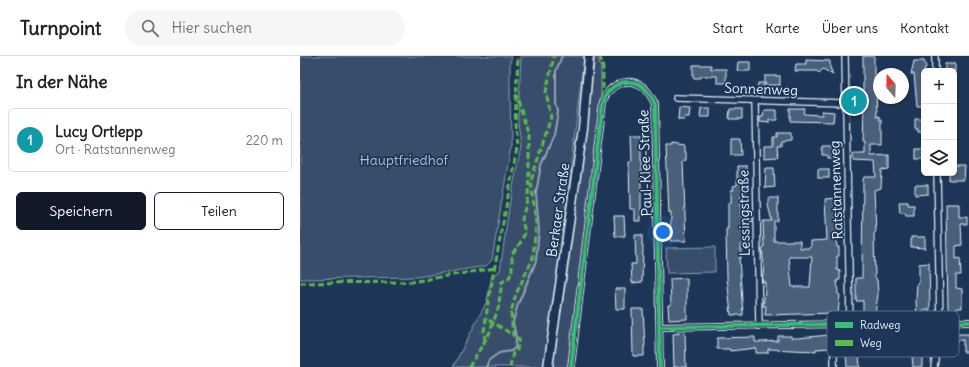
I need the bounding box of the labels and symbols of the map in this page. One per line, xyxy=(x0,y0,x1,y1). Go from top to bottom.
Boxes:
north arrow xyxy=(873,68,909,104)
street label: Sonnenweg xyxy=(724,79,798,99)
pin: 1 xyxy=(841,86,867,116)
street label: Paul-Klee-Straße xyxy=(634,109,656,217)
street label: Ratstannenweg xyxy=(825,140,847,240)
park label: Hauptfriedhof xyxy=(360,151,449,169)
street label: Berkaer Straße xyxy=(542,162,574,258)
street label: Lessingstraße xyxy=(734,170,754,256)
your location xyxy=(653,222,673,242)
legend xyxy=(827,311,959,357)
text: Radweg xyxy=(860,318,900,332)
text: Weg xyxy=(860,336,882,350)

